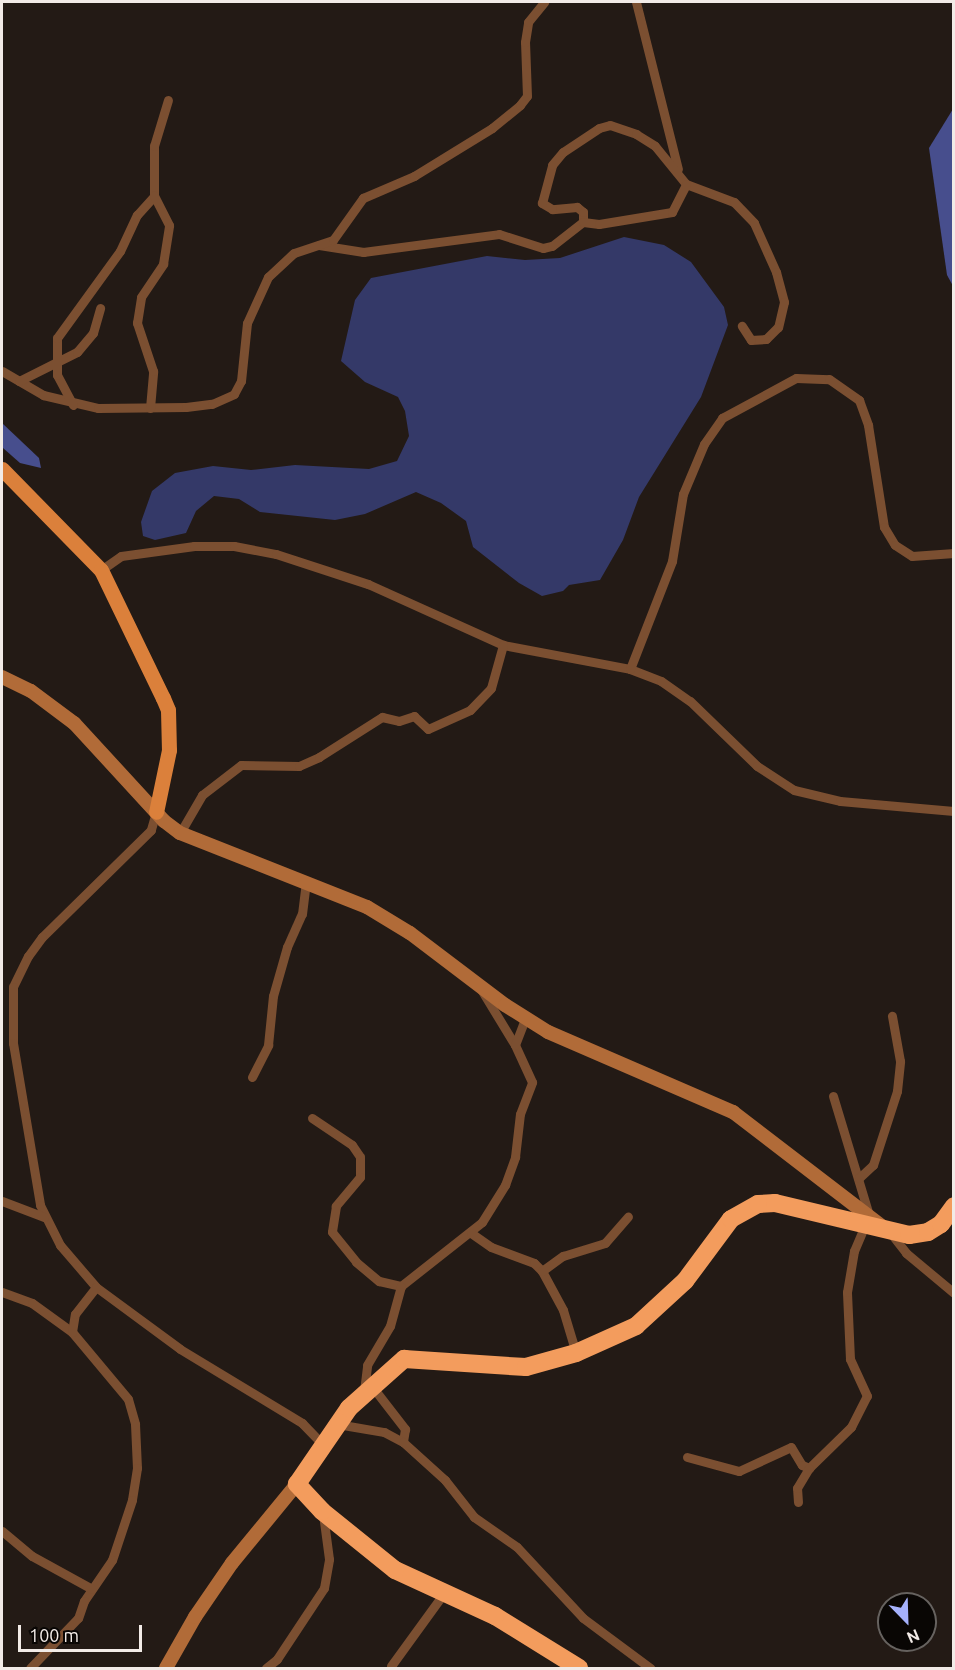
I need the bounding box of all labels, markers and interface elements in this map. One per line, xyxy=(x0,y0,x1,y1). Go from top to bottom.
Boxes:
north arrow xyxy=(877,1592,937,1652)
scale bar xyxy=(21,1613,146,1651)
text: 100 m xyxy=(29,1625,79,1645)
text: N xyxy=(904,1626,922,1647)

